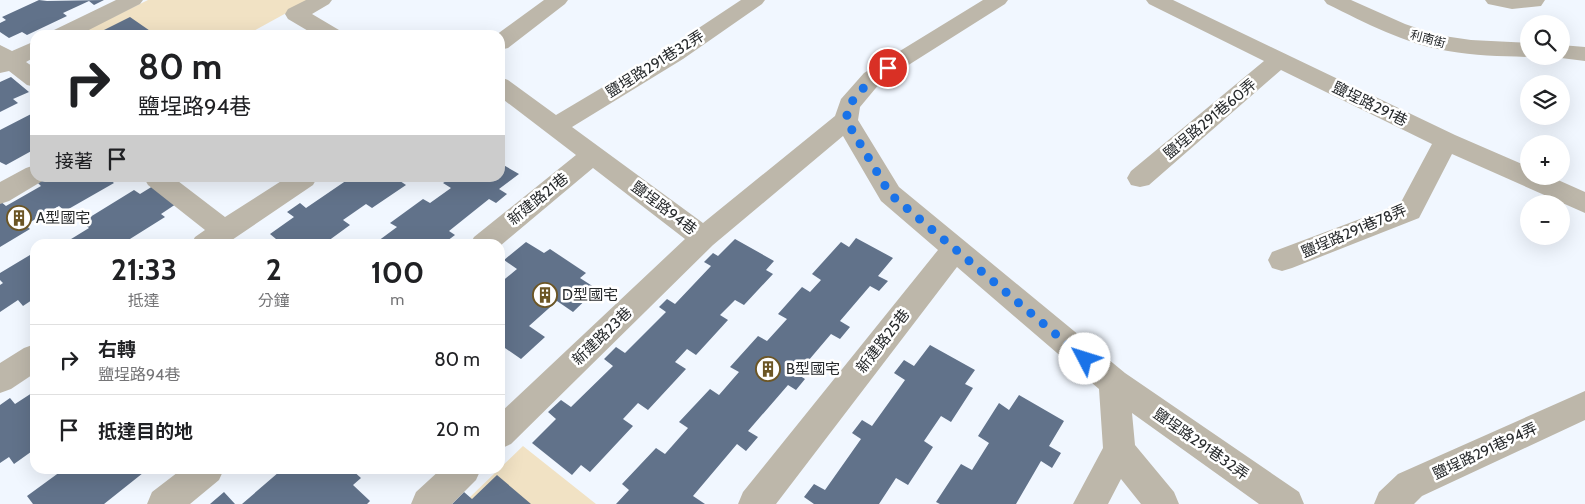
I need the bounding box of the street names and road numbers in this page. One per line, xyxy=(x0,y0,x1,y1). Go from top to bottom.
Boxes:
street label: 鹽埕路291巷32弄 xyxy=(603,27,707,101)
street label: 利南街 xyxy=(1409,27,1447,50)
street label: 鹽埕路291巷60弄 xyxy=(1160,75,1260,163)
street label: 鹽埕路291巷 xyxy=(1330,78,1410,130)
street label: 新建路21巷 xyxy=(504,169,572,229)
street label: 鹽埕路94巷 xyxy=(628,178,700,238)
street label: 鹽埕路291巷78弄 xyxy=(1299,201,1409,261)
street label: 新建路23巷 xyxy=(568,303,636,369)
street label: 新建路25巷 xyxy=(853,306,913,376)
street label: 鹽埕路291巷32弄 xyxy=(1150,404,1252,484)
street label: 鹽埕路291巷94弄 xyxy=(1430,419,1540,483)

